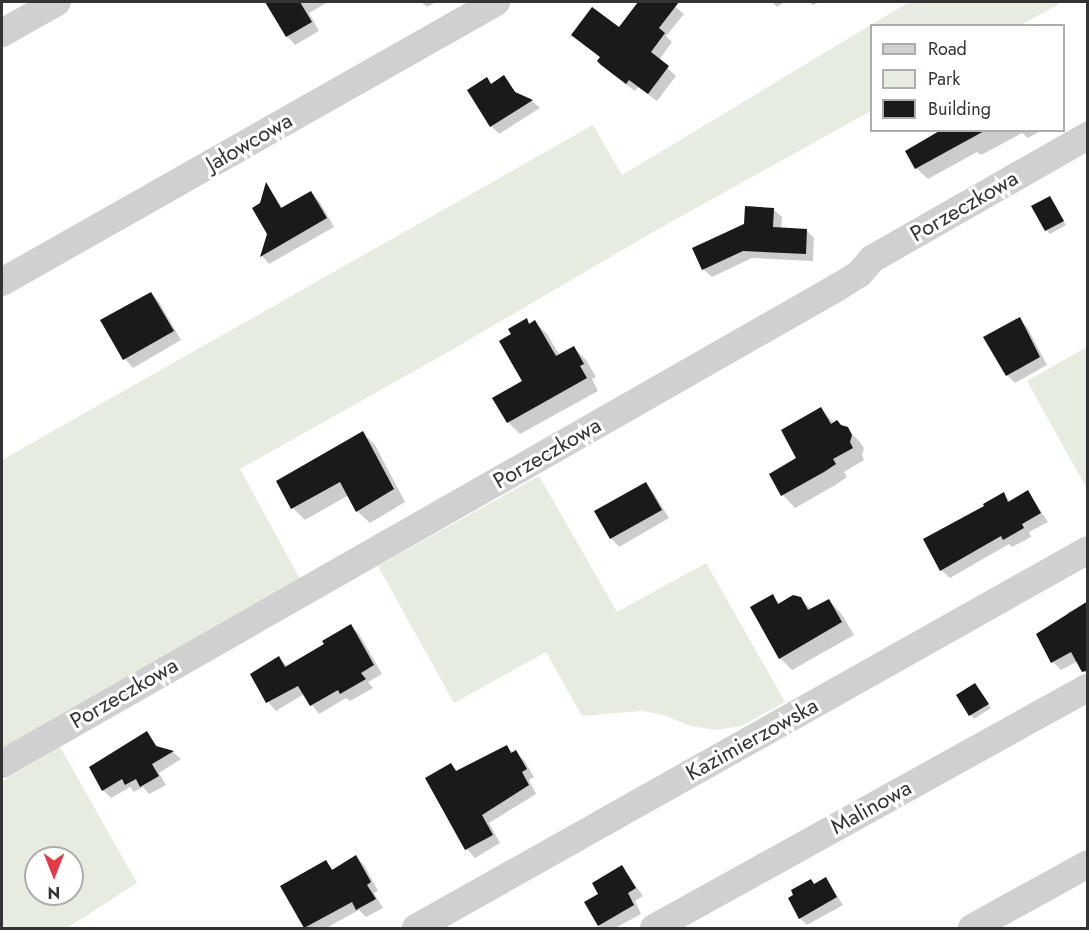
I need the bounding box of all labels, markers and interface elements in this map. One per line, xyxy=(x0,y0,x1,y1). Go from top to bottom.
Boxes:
legend xyxy=(870,24,1065,132)
text: Road xyxy=(928,36,967,62)
text: Park xyxy=(928,66,960,92)
text: Building xyxy=(928,96,991,122)
street label: Jałowcowa xyxy=(201,107,297,177)
street label: Porzeczkowa xyxy=(905,165,1023,247)
street label: Porzeczkowa xyxy=(488,412,606,494)
street label: Porzeczkowa xyxy=(65,652,183,734)
street label: Kazimierzowska xyxy=(681,692,823,786)
street label: Malinowa xyxy=(826,774,916,840)
north arrow xyxy=(24,846,84,906)
text: N xyxy=(48,881,60,904)

